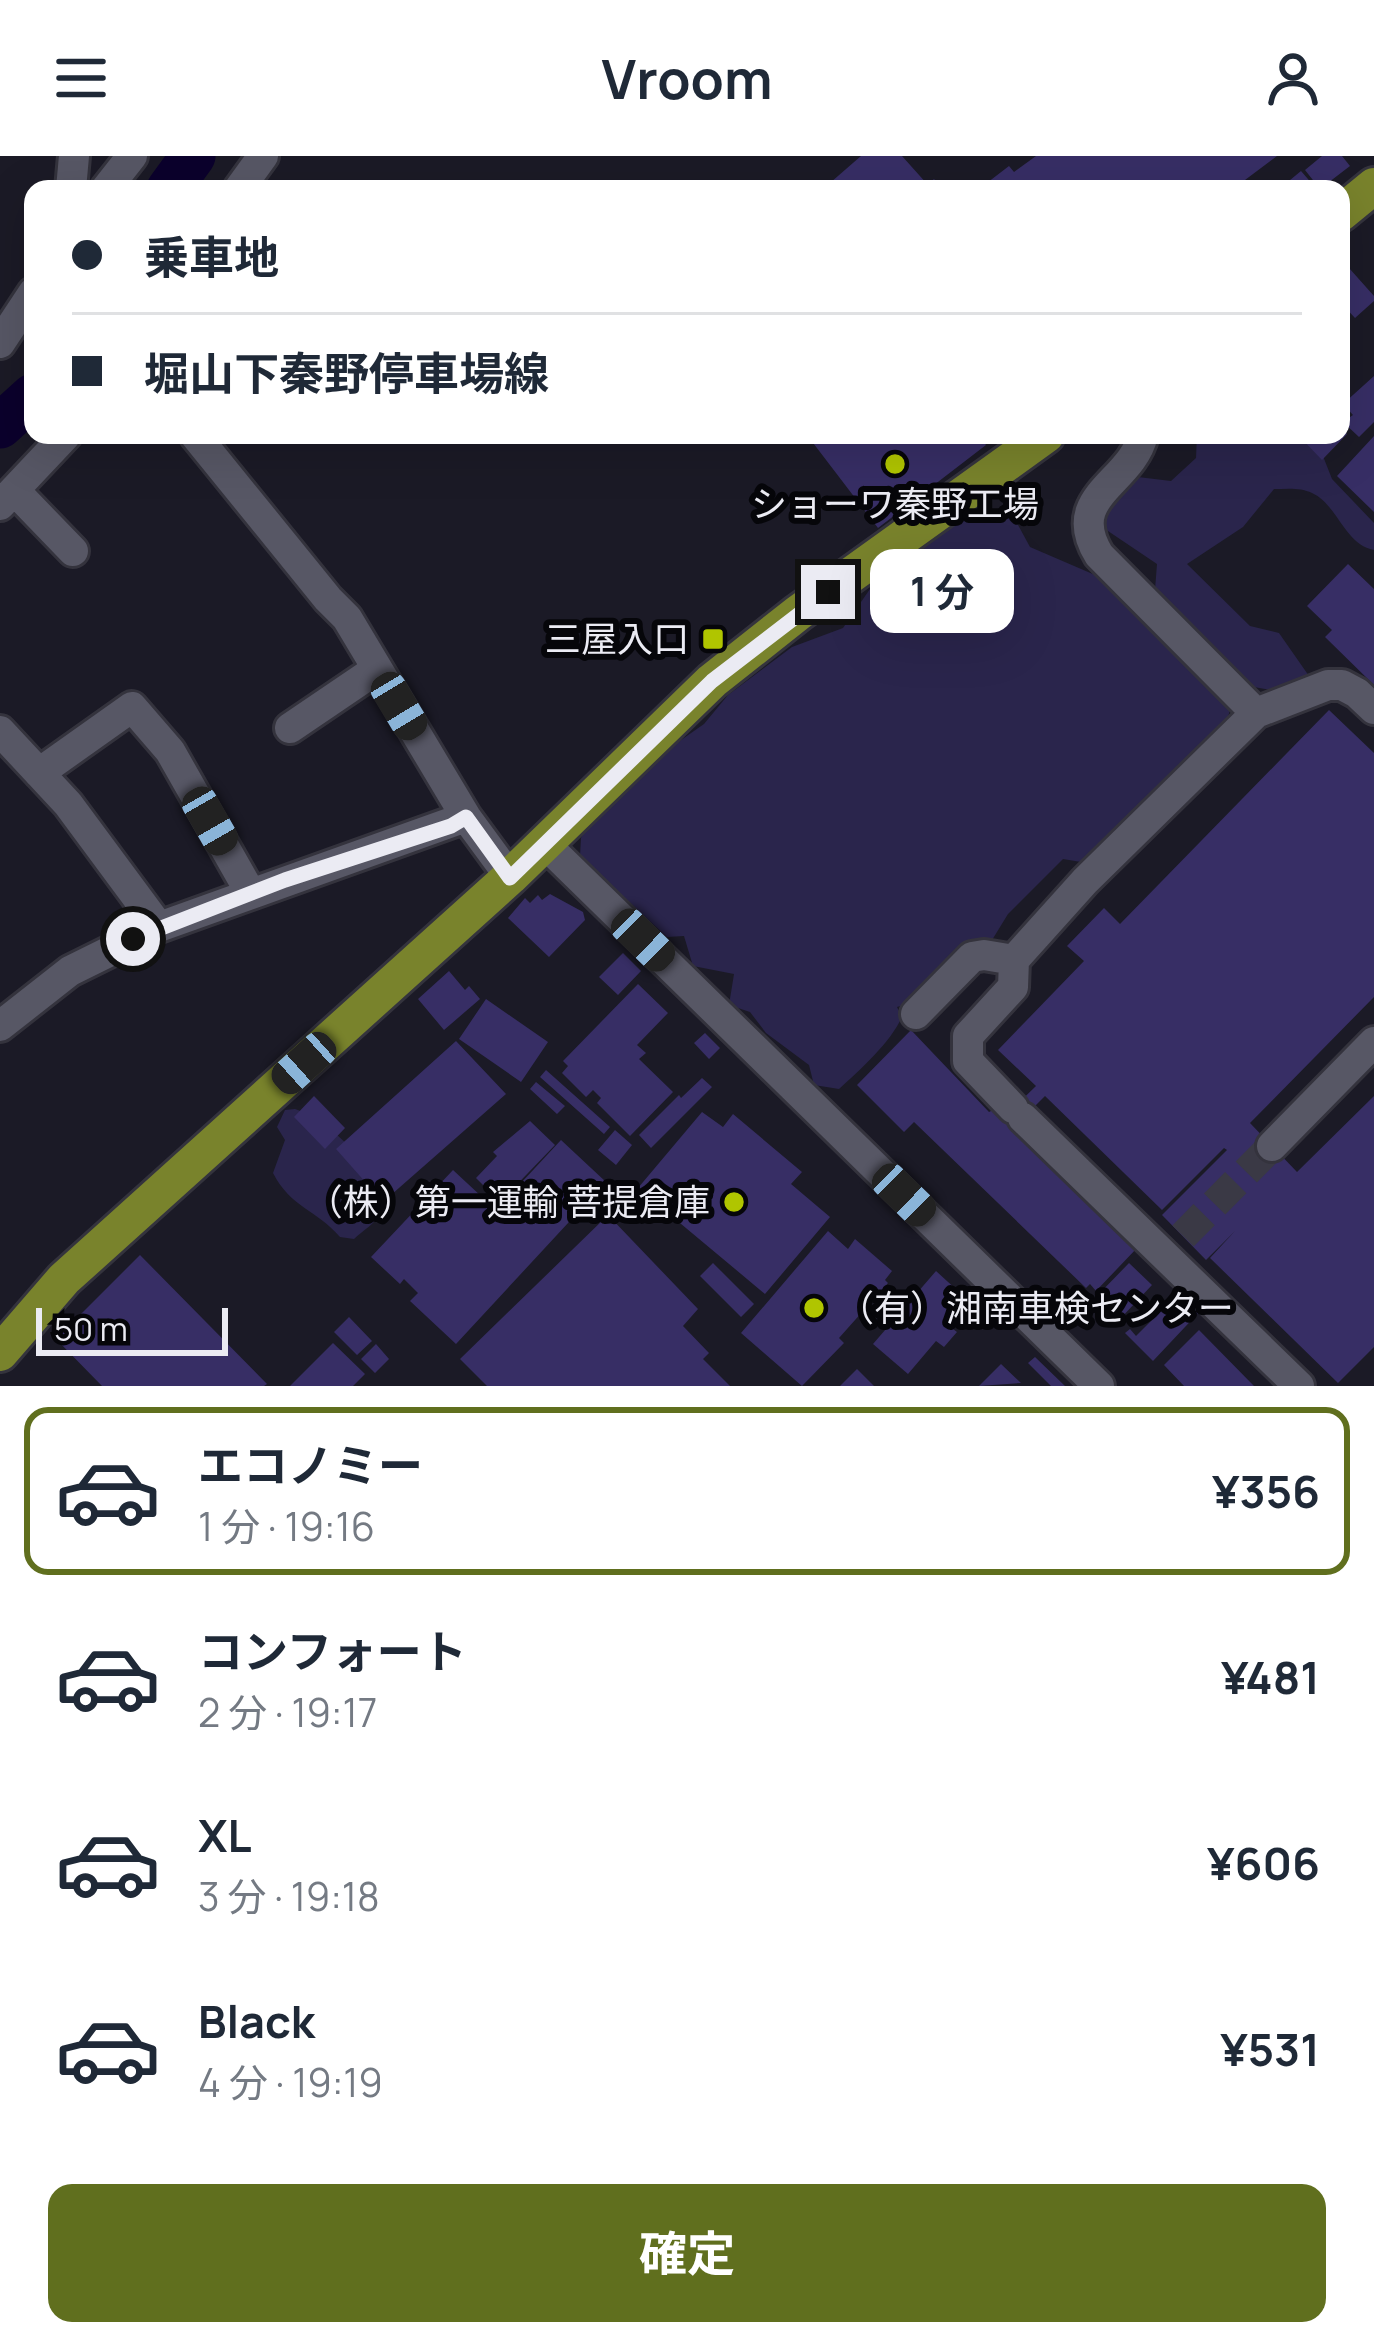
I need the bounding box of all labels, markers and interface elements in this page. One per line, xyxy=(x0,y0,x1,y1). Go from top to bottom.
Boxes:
text: Vroom xyxy=(602,41,772,115)
icon: menu xyxy=(48,45,114,111)
icon: person xyxy=(1260,45,1326,111)
text: 乗車地 xyxy=(144,226,279,288)
text: 堀山下秦野停車場線 xyxy=(144,342,549,404)
marker: ショーワ秦野工場 xyxy=(882,451,908,477)
place label: ショーワ秦野工場 xyxy=(751,479,1039,528)
callout: 1 分 xyxy=(870,550,1014,634)
text: 1 分 xyxy=(910,564,974,618)
route end xyxy=(801,565,855,619)
place label: 三屋入口 xyxy=(545,614,689,663)
marker: 三屋入口 xyxy=(700,626,726,652)
car xyxy=(365,666,433,746)
car xyxy=(176,781,244,861)
car xyxy=(605,902,681,978)
route start xyxy=(106,912,160,966)
car xyxy=(265,1026,343,1100)
car xyxy=(866,1157,942,1233)
place label: （株）第一運輸 菩提倉庫 xyxy=(307,1177,710,1226)
marker: （株）第一運輸 菩提倉庫 xyxy=(721,1189,747,1215)
place label: （有）湘南車検センター xyxy=(838,1283,1234,1332)
marker: （有）湘南車検センター xyxy=(801,1295,827,1321)
scale bar xyxy=(36,1302,228,1355)
text: 50 m xyxy=(54,1306,128,1351)
text: エコノミー xyxy=(198,1434,423,1496)
icon: car xyxy=(54,1437,162,1545)
text: ¥356 xyxy=(1212,1460,1320,1522)
text: 1 分 · 19:16 xyxy=(198,1499,375,1553)
text: コンフォート xyxy=(198,1620,467,1682)
icon: car xyxy=(54,1623,162,1731)
text: ¥481 xyxy=(1221,1646,1320,1708)
text: 2 分 · 19:17 xyxy=(198,1685,377,1739)
text: XL xyxy=(198,1804,252,1866)
icon: car xyxy=(54,1809,162,1917)
text: ¥606 xyxy=(1207,1832,1320,1894)
text: 3 分 · 19:18 xyxy=(198,1869,380,1923)
text: Black xyxy=(198,1990,315,2052)
icon: car xyxy=(54,1995,162,2103)
text: ¥531 xyxy=(1220,2018,1320,2080)
text: 4 分 · 19:19 xyxy=(198,2055,383,2109)
button: 確定 xyxy=(48,2184,1326,2322)

